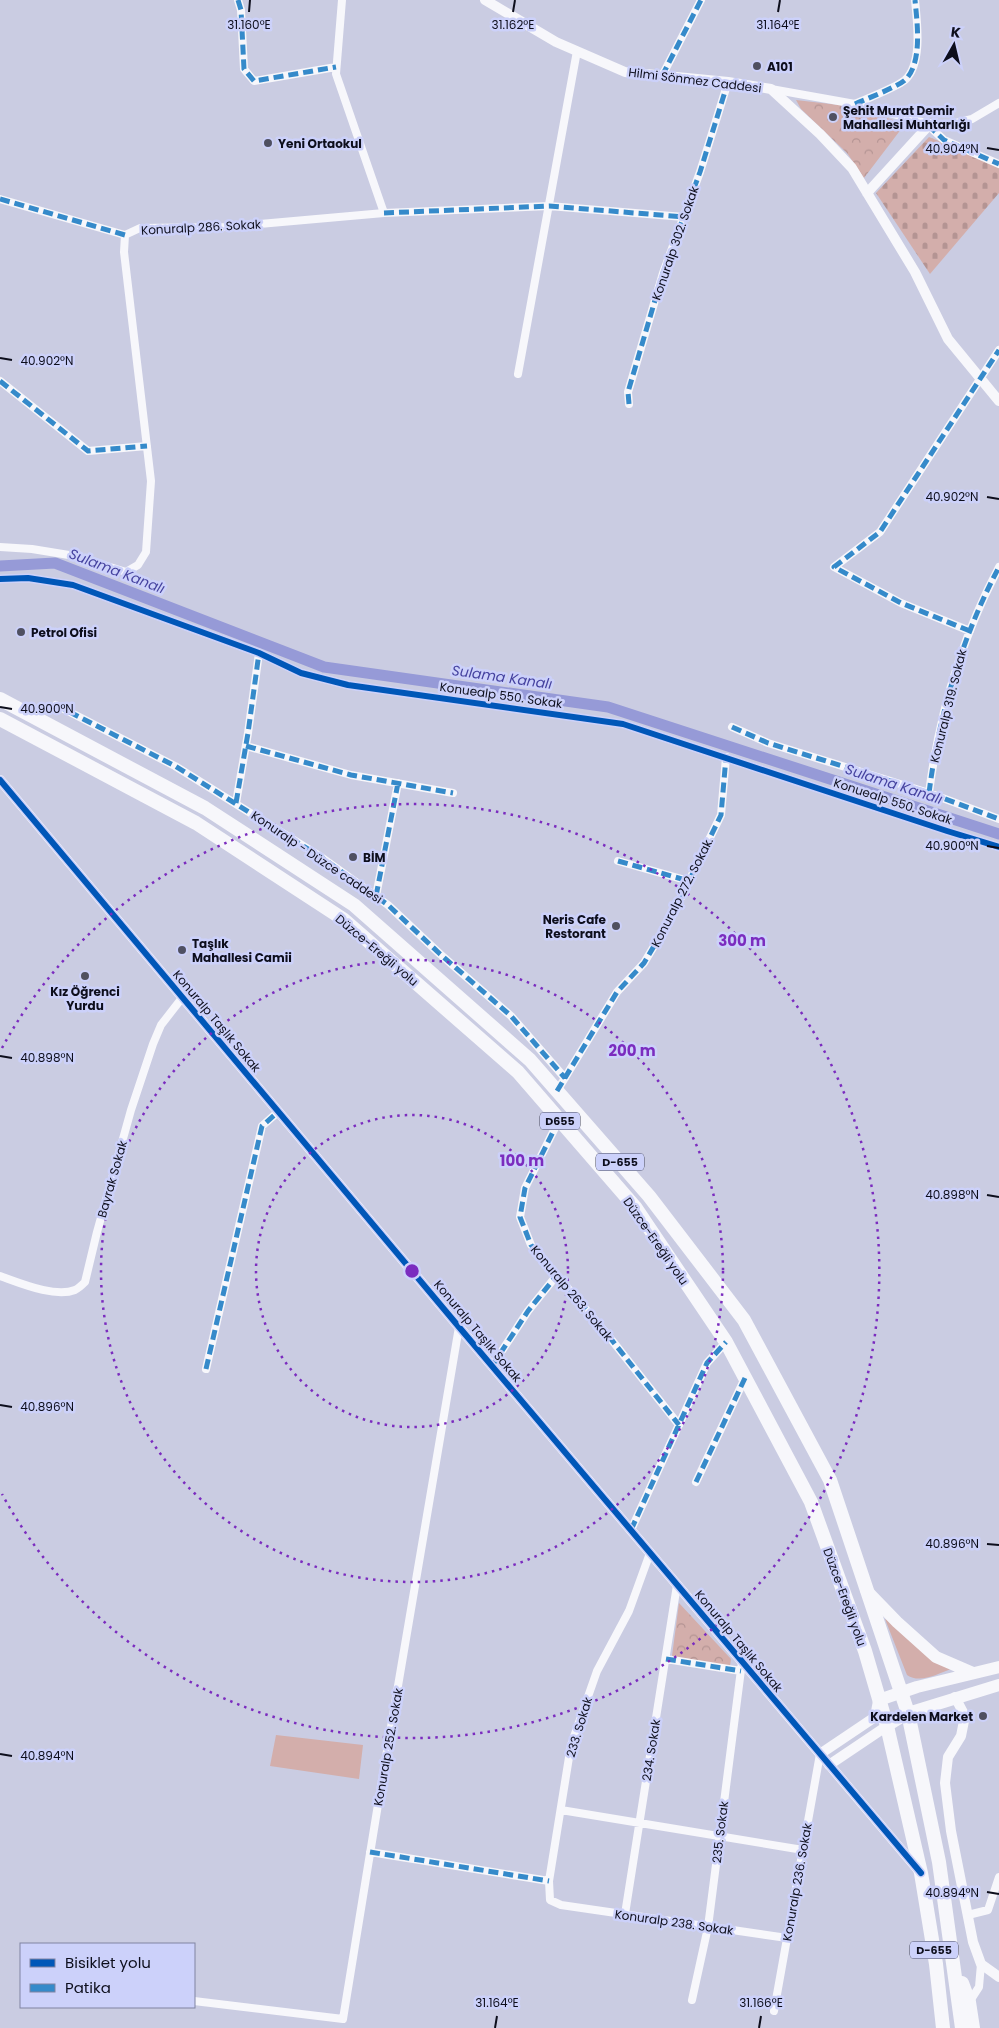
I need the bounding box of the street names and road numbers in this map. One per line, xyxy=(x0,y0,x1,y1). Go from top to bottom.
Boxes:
street label: Hilmi Sönmez Caddesi xyxy=(628,63,763,97)
street label: Konuralp 302. Sokak xyxy=(648,183,703,302)
street label: Konuralp 286. Sokak xyxy=(141,215,262,239)
street label: Konuralp 319. Sokak xyxy=(926,647,971,765)
street label: Konuealp 550. Sokak xyxy=(439,678,564,712)
street label: Konuealp 550. Sokak xyxy=(832,774,955,828)
street label: Konuralp - Düzce caddesi xyxy=(248,807,386,907)
street label: Konuralp 272. Sokak. xyxy=(647,834,717,950)
street label: Düzce-Ereğli yolu xyxy=(332,910,422,990)
street label: Konuralp Taşlık Sokak xyxy=(169,966,265,1076)
road number: D655 xyxy=(540,1112,580,1130)
street label: Bayrak Sokak xyxy=(93,1138,131,1220)
road number: D-655 xyxy=(596,1154,644,1170)
street label: Düzce-Ereğli yolu xyxy=(619,1194,693,1288)
street label: Konuralp 263. Sokak xyxy=(527,1242,617,1345)
street label: Konuralp Taşlık Sokak xyxy=(430,1276,526,1386)
street label: Düzce-Ereğli yolu xyxy=(819,1546,871,1648)
street label: Konuralp Taşlık Sokak xyxy=(691,1586,787,1696)
street label: Konuralp 252. Sokak xyxy=(369,1686,407,1807)
street label: 233. Sokak xyxy=(562,1694,596,1759)
street label: 234. Sokak xyxy=(638,1717,664,1782)
street label: 235. Sokak xyxy=(708,1799,732,1864)
street label: Konuralp 236. Sokak xyxy=(778,1821,816,1942)
street label: Konuralp 238. Sokak xyxy=(614,1905,735,1939)
road number: D-655 xyxy=(910,1942,958,1958)

